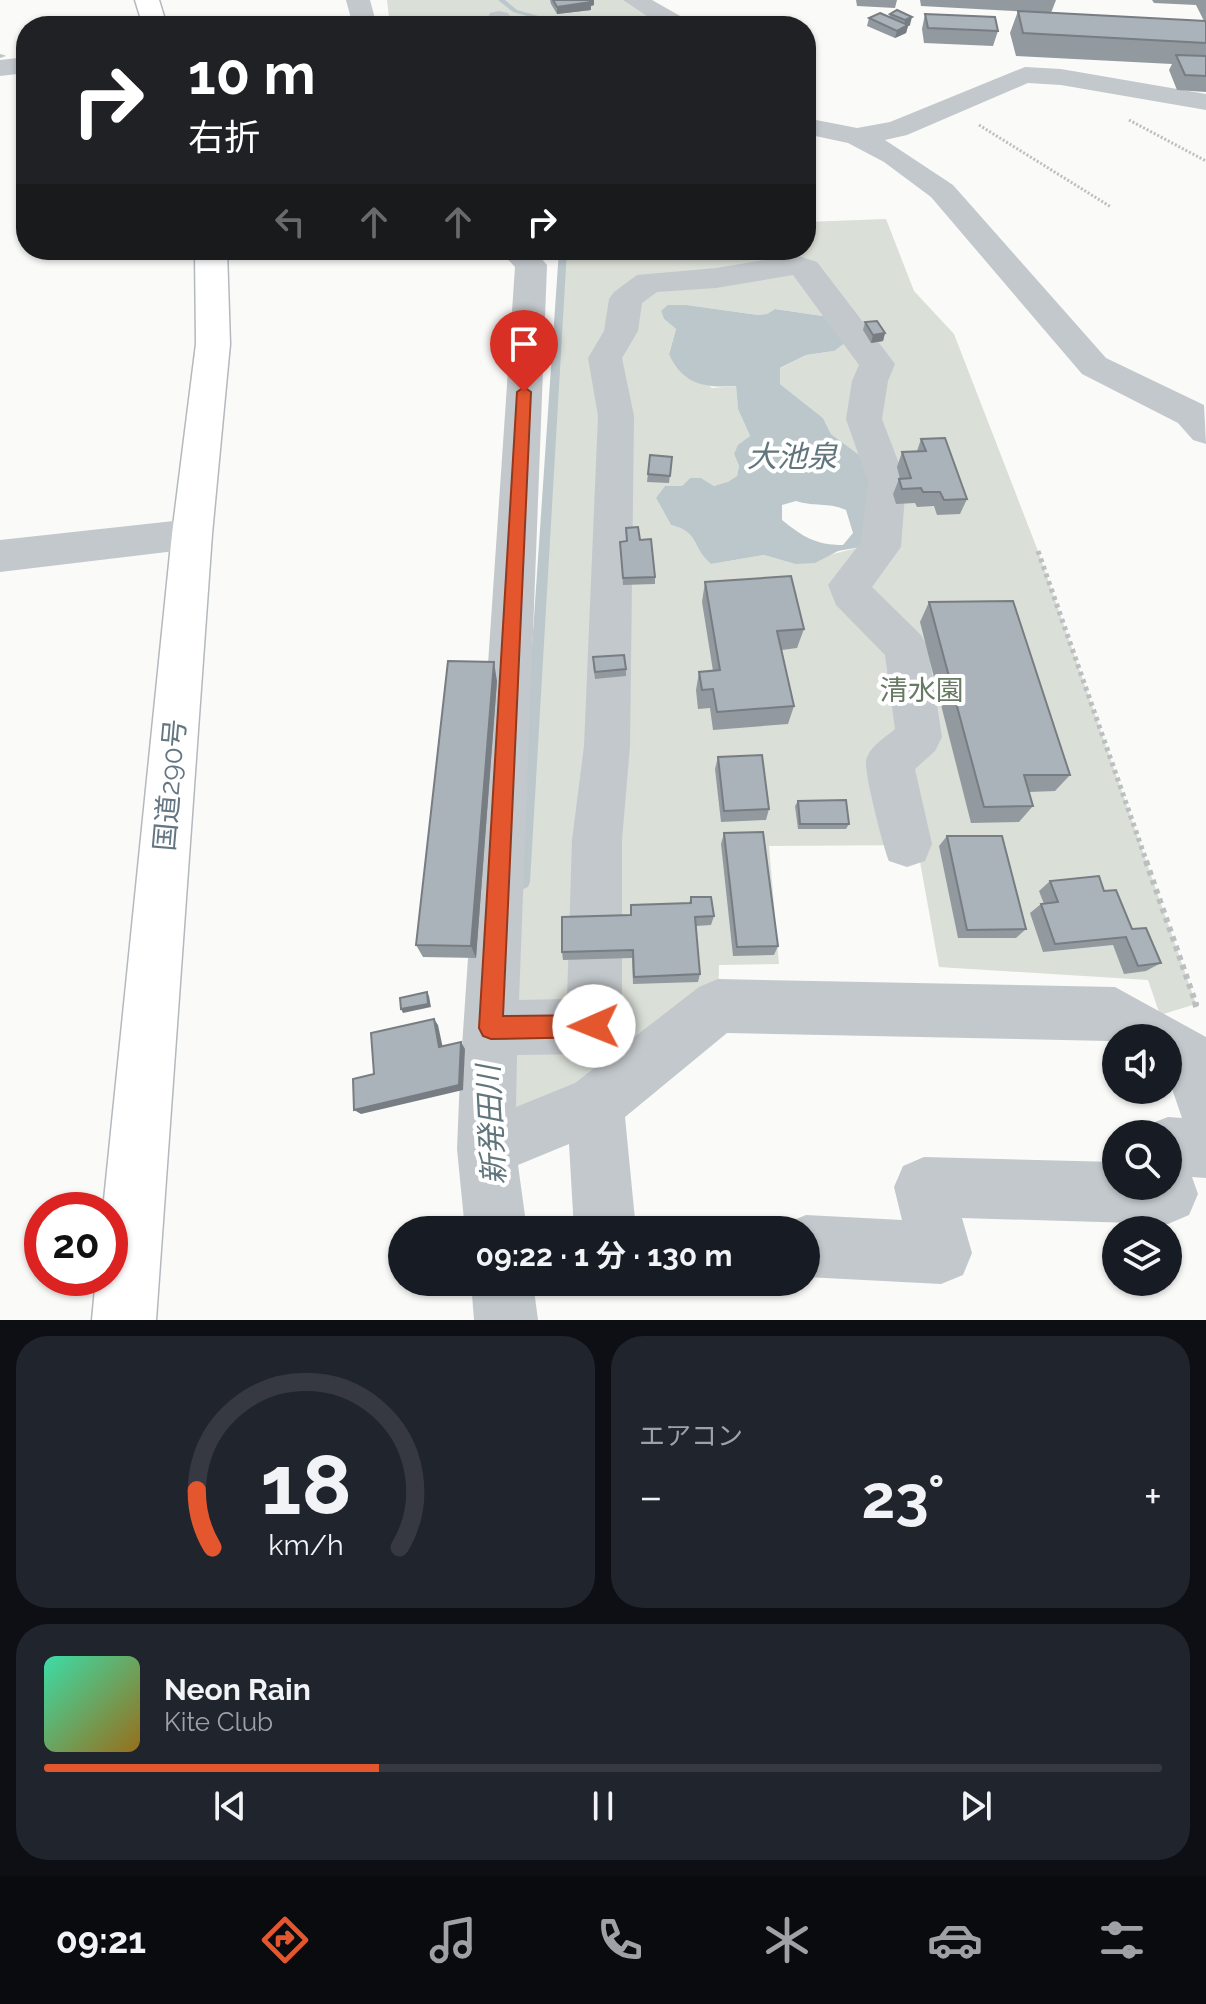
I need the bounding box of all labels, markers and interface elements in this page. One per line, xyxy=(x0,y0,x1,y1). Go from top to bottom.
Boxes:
text: 10 m xyxy=(188,41,316,107)
icon: right xyxy=(56,48,160,152)
text: 右折 xyxy=(188,116,260,158)
icon: left xyxy=(268,200,312,244)
icon: ahead xyxy=(352,200,396,244)
icon: ahead xyxy=(436,200,480,244)
icon: right xyxy=(520,200,564,244)
pin xyxy=(490,310,558,392)
icon: arrive xyxy=(502,322,546,366)
water label: 大池泉 xyxy=(747,439,838,474)
park label: 清水園 xyxy=(880,674,964,707)
street label: 国道290号 xyxy=(148,718,192,852)
position arrow xyxy=(552,984,636,1068)
map controls xyxy=(1102,1024,1182,1296)
button: sound xyxy=(1102,1024,1182,1104)
water label: 新発田川 xyxy=(470,1061,512,1186)
button: search xyxy=(1102,1120,1182,1200)
speed limit sign: 20 xyxy=(24,1192,128,1296)
button: layers xyxy=(1102,1216,1182,1296)
text: 09:22 · 1 分 · 130 m xyxy=(476,1238,732,1273)
text: エアコン xyxy=(639,1421,743,1451)
text: 18 xyxy=(260,1436,351,1533)
text: 23° xyxy=(861,1462,945,1532)
text: − xyxy=(639,1471,663,1522)
text: + xyxy=(1144,1471,1162,1522)
text: km/h xyxy=(268,1528,343,1562)
text: Neon Rain xyxy=(164,1672,311,1707)
text: Kite Club xyxy=(164,1707,273,1737)
icon: previous xyxy=(208,1784,252,1828)
icon: pause xyxy=(581,1784,625,1828)
icon: next xyxy=(954,1784,998,1828)
icon: directions xyxy=(257,1912,313,1968)
icon: music xyxy=(425,1912,481,1968)
icon: phone xyxy=(592,1912,648,1968)
icon: climate xyxy=(759,1912,815,1968)
icon: car xyxy=(927,1912,983,1968)
icon: filters xyxy=(1094,1912,1150,1968)
text: 09:21 xyxy=(56,1919,146,1961)

